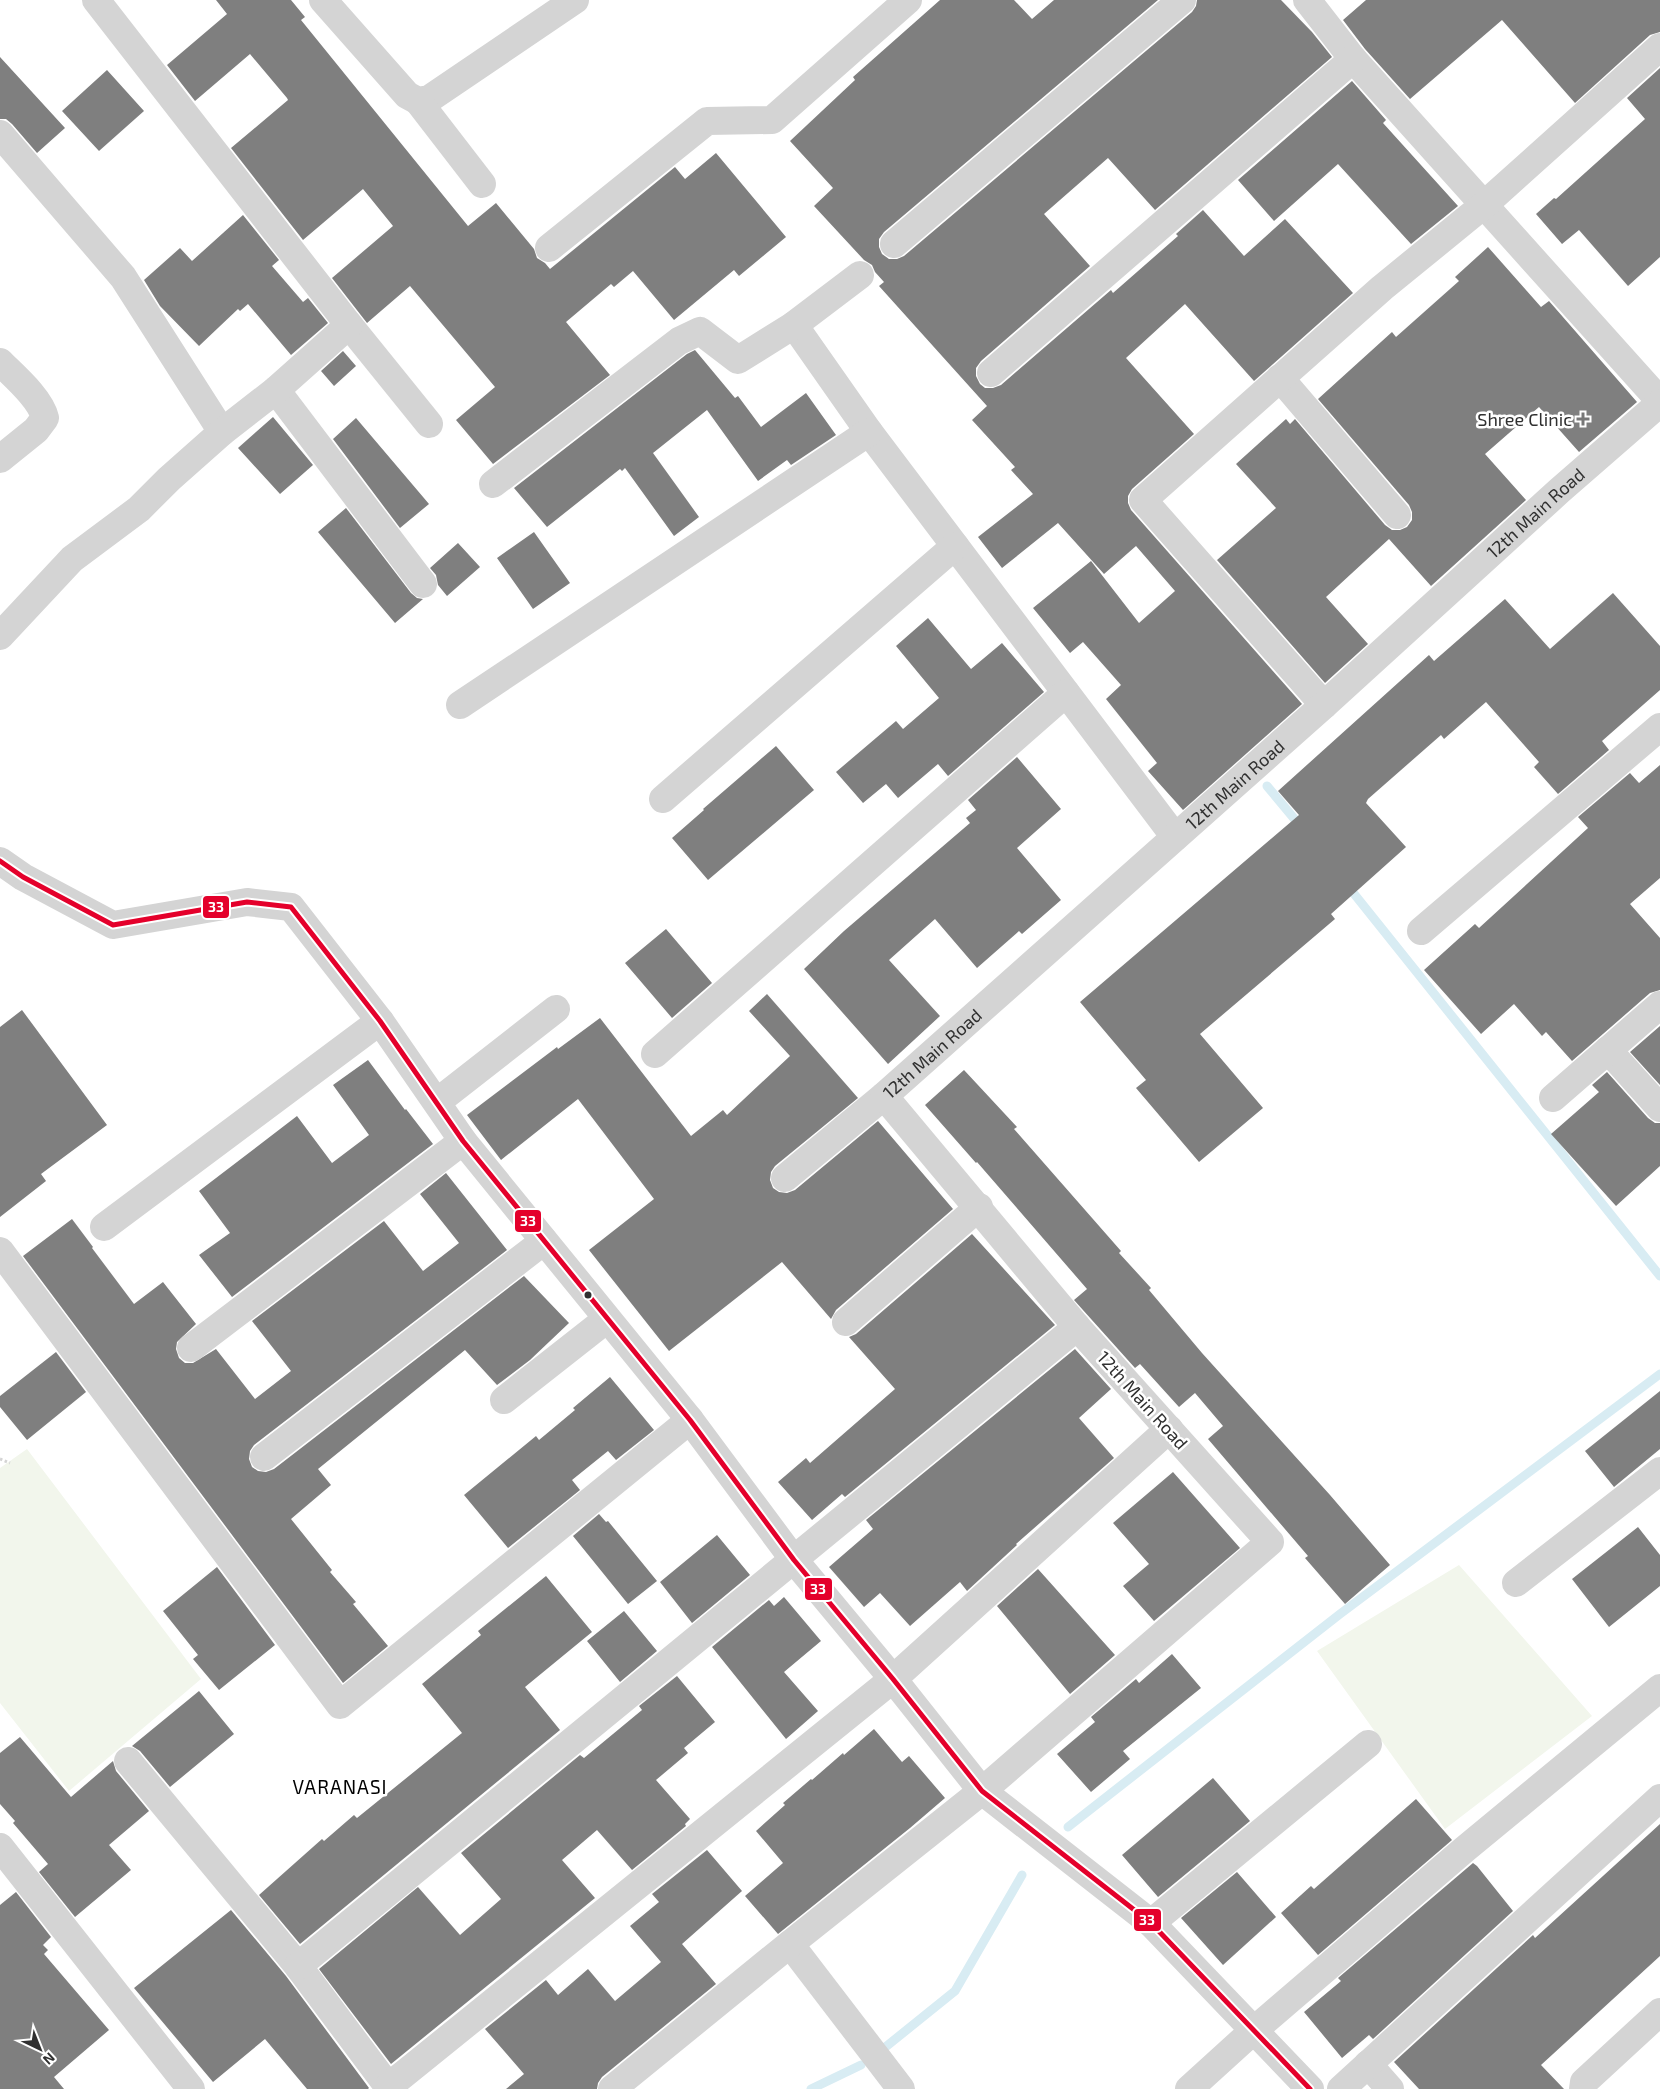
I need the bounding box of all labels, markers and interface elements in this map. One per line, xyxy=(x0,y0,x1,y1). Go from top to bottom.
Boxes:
place label: Shree Clinic xyxy=(1477,408,1572,430)
marker: Shree Clinic xyxy=(1576,412,1590,426)
street label: 12th Main Road xyxy=(1482,463,1589,563)
street label: 12th Main Road xyxy=(1181,735,1289,834)
line badge: 33 xyxy=(202,895,230,919)
text: 33 xyxy=(208,898,224,915)
street label: 12th Main Road xyxy=(878,1004,986,1103)
line badge: 33 xyxy=(514,1209,542,1233)
text: 33 xyxy=(520,1212,536,1229)
unlabelled marker xyxy=(583,1290,593,1300)
street label: 12th Main Road xyxy=(1093,1346,1193,1454)
line badge: 33 xyxy=(804,1577,833,1601)
text: 33 xyxy=(810,1580,826,1597)
district label: VARANASI xyxy=(292,1775,388,1798)
line badge: 33 xyxy=(1133,1908,1162,1932)
text: 33 xyxy=(1139,1911,1155,1928)
north arrow xyxy=(15,2024,65,2074)
text: N xyxy=(40,2049,59,2069)

